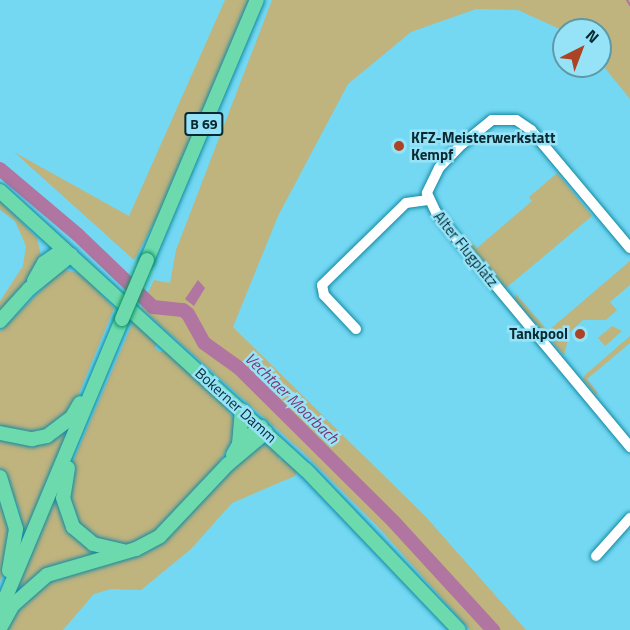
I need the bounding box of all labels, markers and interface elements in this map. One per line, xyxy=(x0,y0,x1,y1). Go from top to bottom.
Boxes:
north arrow xyxy=(552,18,612,78)
text: N xyxy=(581,23,605,49)
road number: B 69 xyxy=(183,113,225,135)
place label: KFZ-Meisterwerkstatt Kempf xyxy=(411,128,555,163)
marker: KFZ-Meisterwerkstatt Kempf xyxy=(392,139,406,153)
street label: Alter Flugplatz xyxy=(430,208,502,290)
place label: Tankpool xyxy=(509,325,568,343)
marker: Tankpool xyxy=(573,327,587,341)
water label: Vechtaer Moorbach xyxy=(241,348,343,448)
street label: Bokerner Damm xyxy=(192,364,280,446)

